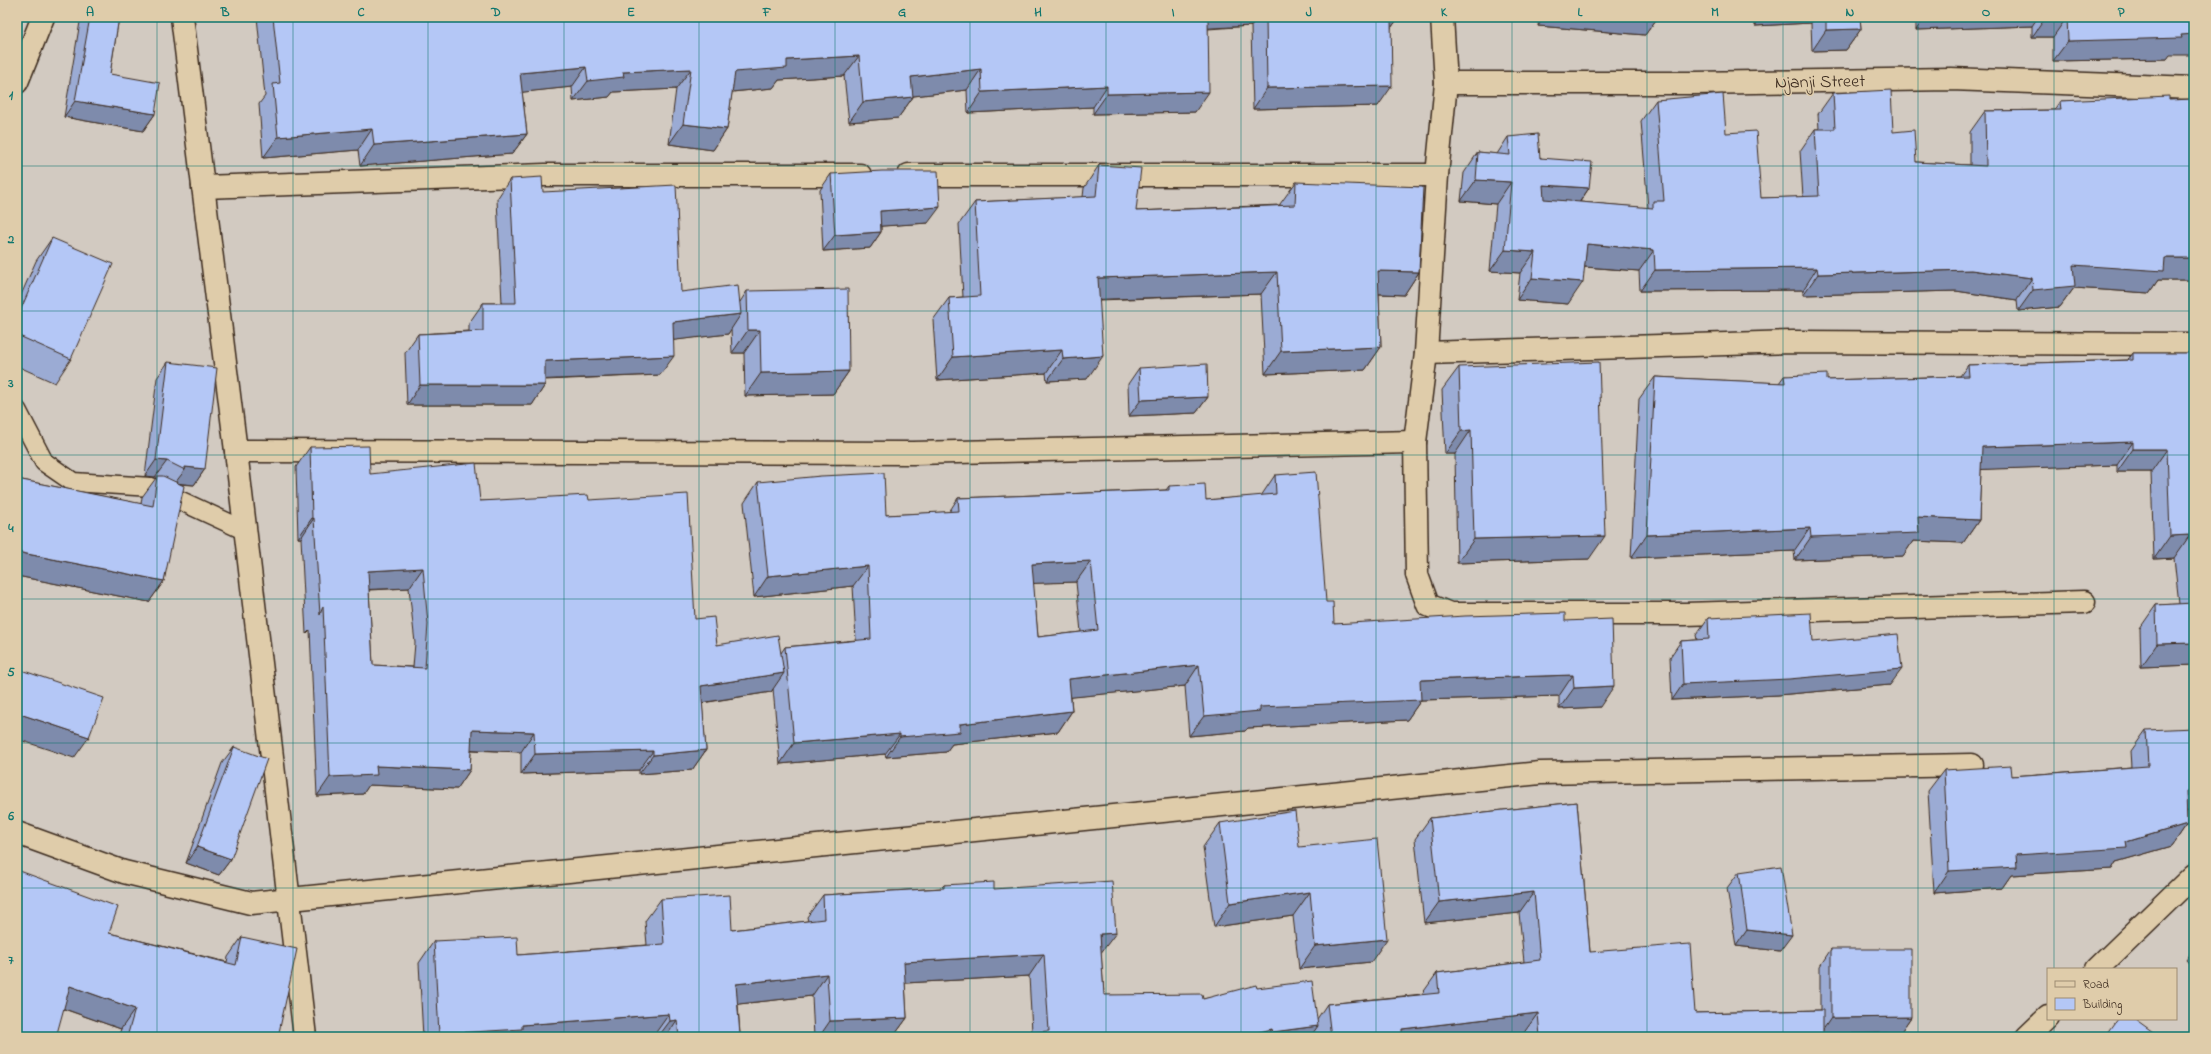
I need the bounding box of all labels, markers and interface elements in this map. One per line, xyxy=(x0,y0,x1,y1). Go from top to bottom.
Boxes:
text: A xyxy=(86,3,94,22)
text: B xyxy=(220,3,230,22)
text: C xyxy=(357,3,365,22)
text: D xyxy=(490,3,501,22)
text: E xyxy=(627,3,635,22)
text: F xyxy=(762,3,772,22)
text: G xyxy=(898,3,906,22)
text: H xyxy=(1034,3,1042,22)
text: I xyxy=(1171,3,1175,22)
text: J xyxy=(1306,3,1312,22)
text: K xyxy=(1441,3,1448,22)
text: L xyxy=(1578,3,1584,22)
text: M xyxy=(1711,3,1719,22)
text: N xyxy=(1846,3,1855,22)
text: O xyxy=(1982,3,1991,22)
text: P xyxy=(2118,3,2125,22)
street label: Njanji Street xyxy=(1775,69,1865,97)
text: 1 xyxy=(9,86,14,105)
text: 2 xyxy=(7,230,15,249)
text: 3 xyxy=(7,374,14,393)
text: 4 xyxy=(7,519,14,538)
text: 5 xyxy=(7,663,15,682)
text: 6 xyxy=(7,807,14,826)
text: 7 xyxy=(8,951,14,970)
legend xyxy=(2047,968,2177,1020)
text: Road xyxy=(2083,976,2109,994)
text: Building xyxy=(2082,996,2122,1015)

